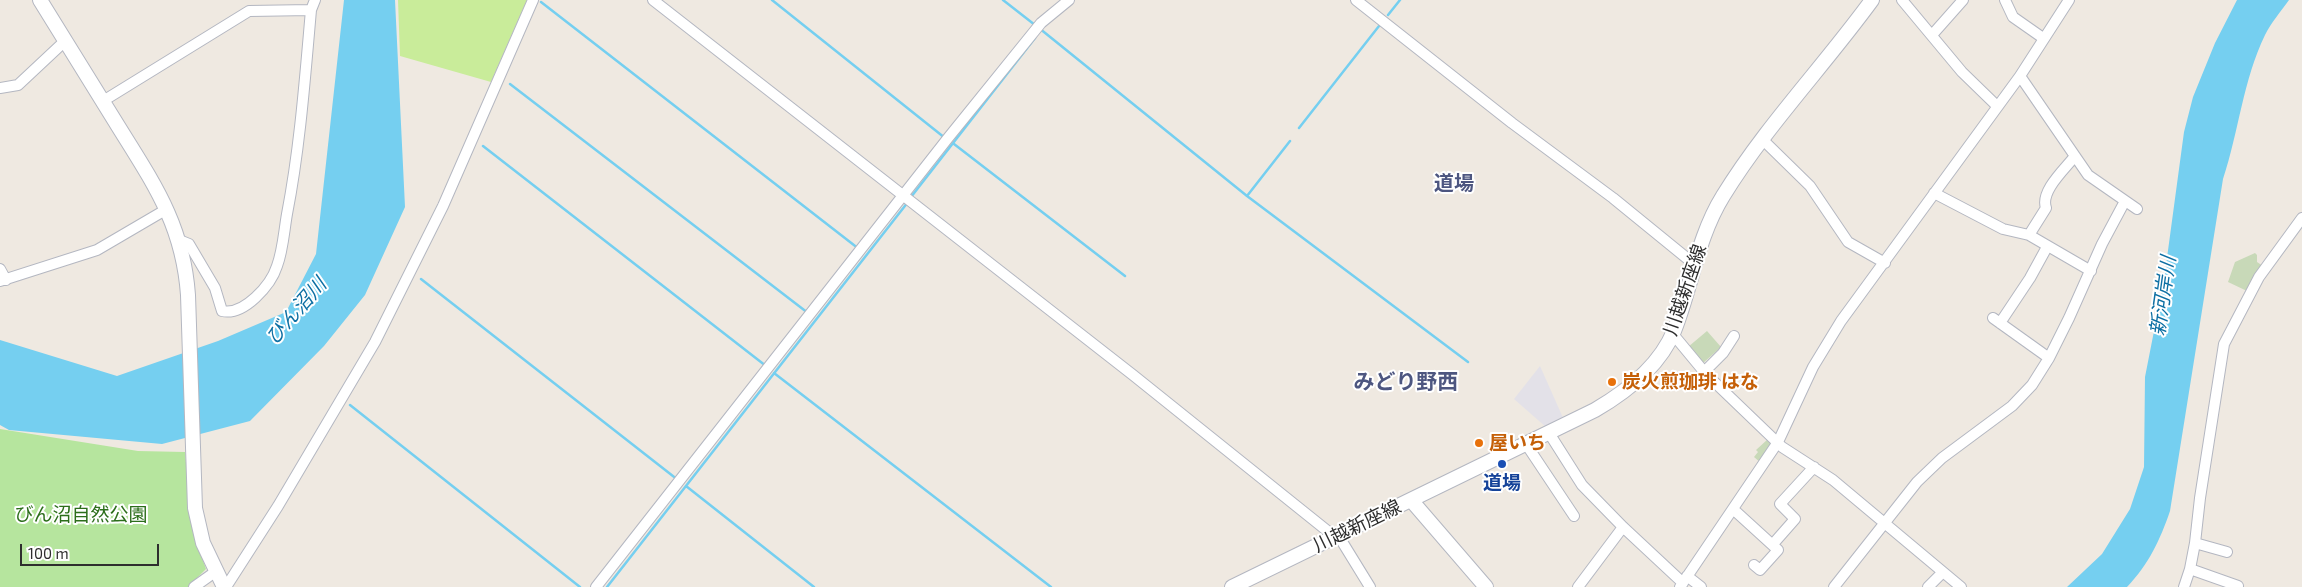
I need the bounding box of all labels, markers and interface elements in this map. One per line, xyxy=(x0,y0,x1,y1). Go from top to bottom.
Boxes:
district label: 道場 xyxy=(1434,171,1474,195)
street label: 川越新座線 xyxy=(1659,241,1711,339)
water label: 新河岸川 xyxy=(2146,255,2180,337)
water label: びん沼川 xyxy=(261,273,331,349)
district label: みどり野西 xyxy=(1354,369,1458,395)
place label: 炭火煎珈琲 はな xyxy=(1622,371,1759,393)
marker: 炭火煎珈琲 はな xyxy=(1606,376,1618,388)
place label: 屋いち xyxy=(1489,432,1546,454)
marker: 屋いち xyxy=(1473,437,1485,449)
marker: 道場 xyxy=(1496,458,1508,470)
place label: 道場 xyxy=(1483,472,1521,494)
street label: 川越新座線 xyxy=(1309,495,1405,557)
park label: びん沼自然公園 xyxy=(15,504,147,526)
scale bar xyxy=(22,534,161,566)
text: 100 m xyxy=(28,544,69,562)

